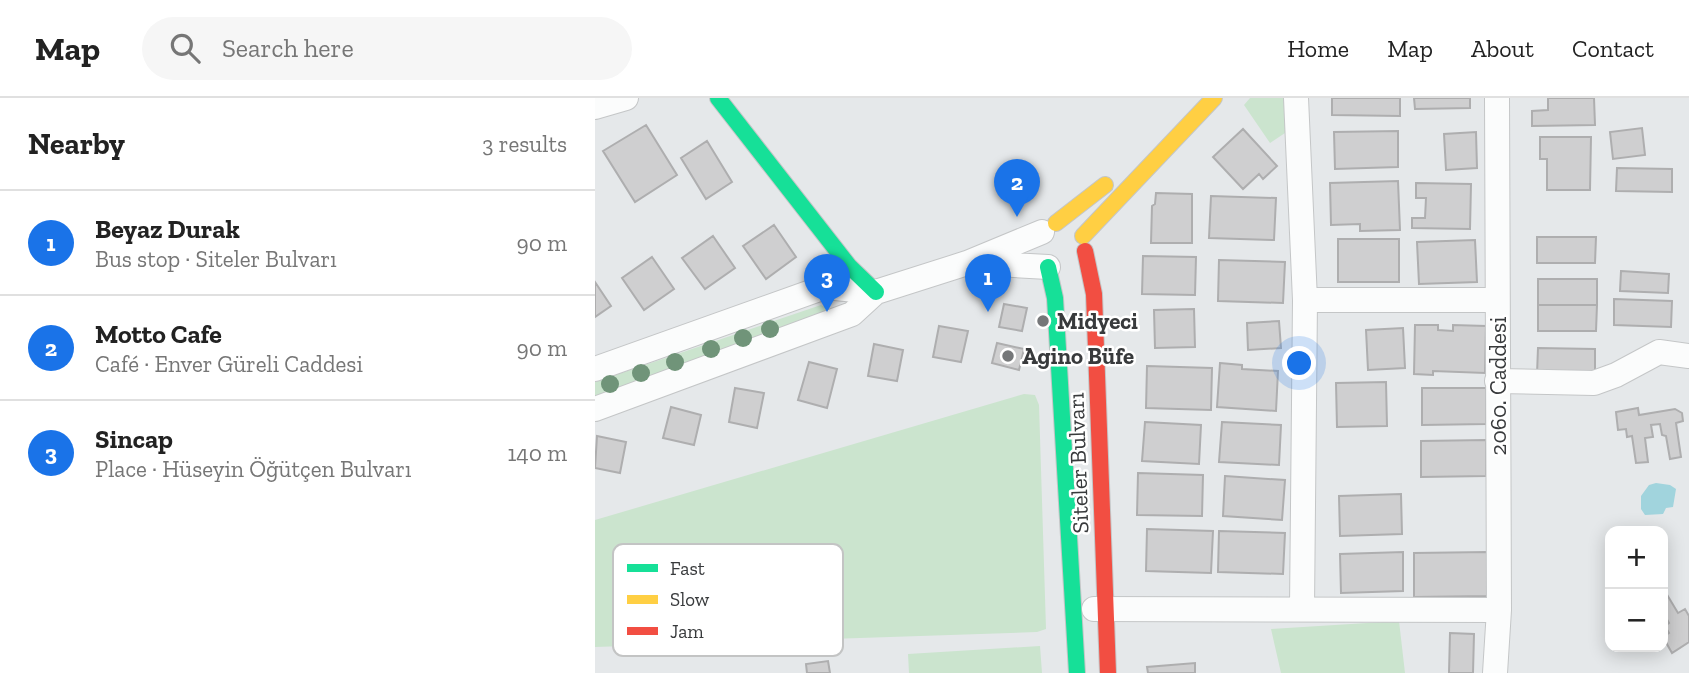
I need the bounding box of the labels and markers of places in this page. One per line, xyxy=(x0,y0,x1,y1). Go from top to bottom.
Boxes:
pin: 2 xyxy=(994,159,1040,217)
pin: 3 xyxy=(804,254,850,312)
pin: 1 xyxy=(965,254,1011,312)
place label: Midyeci xyxy=(1057,307,1138,335)
marker: Midyeci xyxy=(1035,313,1051,329)
place label: Agino Büfe xyxy=(1022,342,1134,370)
marker: Agino Büfe xyxy=(1000,348,1016,364)

